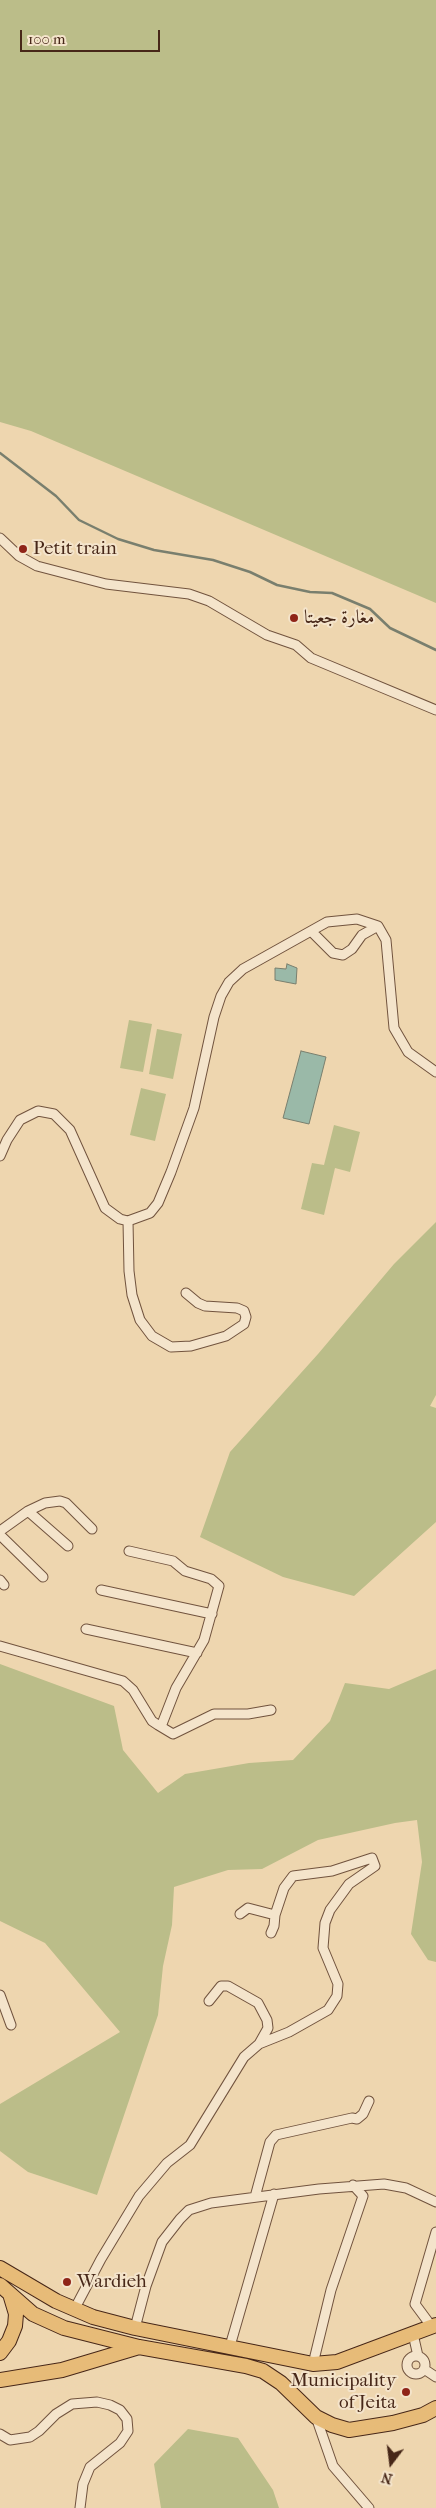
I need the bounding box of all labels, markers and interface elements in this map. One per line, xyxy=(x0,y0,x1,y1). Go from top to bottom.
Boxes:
scale bar xyxy=(22,20,162,52)
text: 100 m xyxy=(28,30,66,48)
place label: Petit train xyxy=(33,538,117,560)
marker: Petit train xyxy=(17,543,29,555)
place label: مغارة جعيتا xyxy=(304,607,374,629)
marker: مغارة جعيتا xyxy=(288,612,300,624)
place label: Wardieh xyxy=(77,2271,147,2293)
marker: Wardieh xyxy=(61,2276,73,2288)
place label: Municipality of Jeita xyxy=(291,2370,396,2414)
marker: Municipality of Jeita xyxy=(400,2386,412,2398)
north arrow xyxy=(366,2438,416,2488)
text: N xyxy=(380,2468,394,2488)

